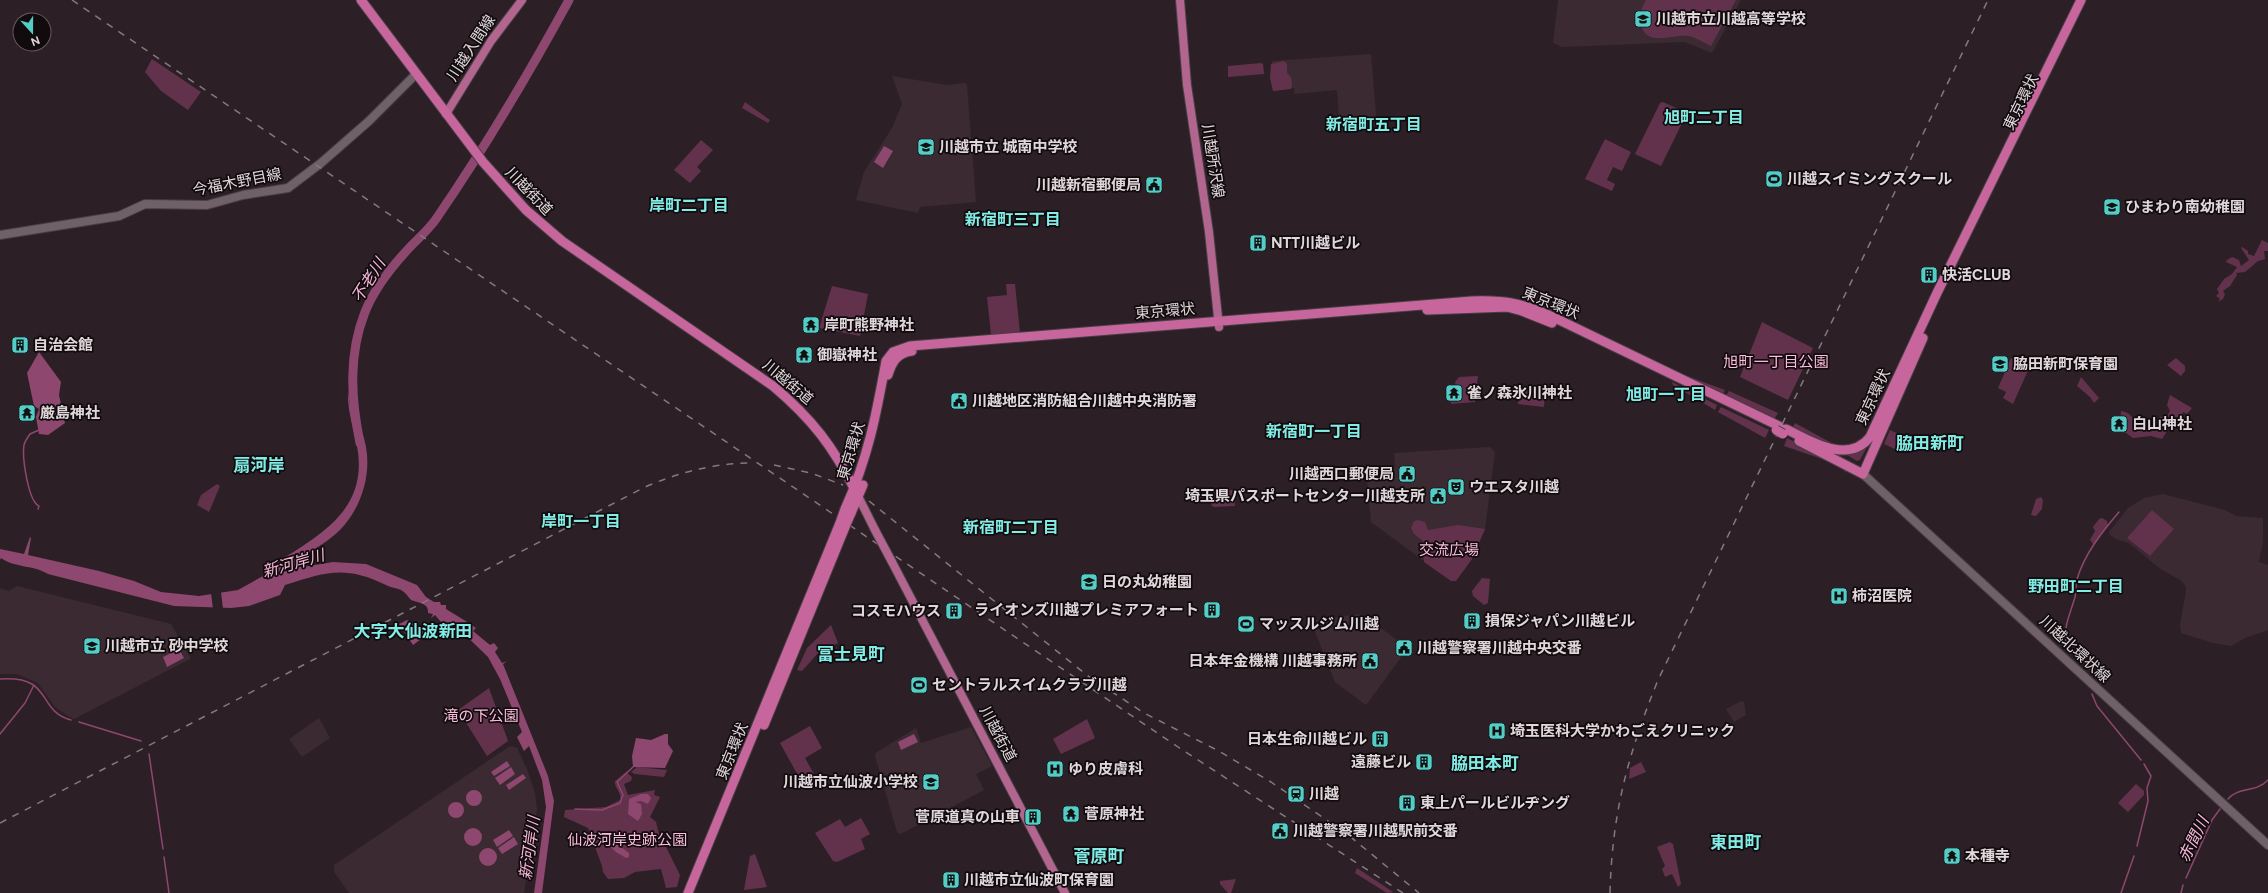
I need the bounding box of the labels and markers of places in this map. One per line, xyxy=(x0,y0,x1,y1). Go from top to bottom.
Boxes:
school or university icon: 川越市立川越高等学校 xyxy=(1633,9,1653,29)
place label: 川越市立川越高等学校 xyxy=(1656,10,1806,28)
school or university icon: 川越市立 城南中学校 xyxy=(916,137,936,157)
place label: 川越市立 城南中学校 xyxy=(939,138,1078,156)
sports icon: 川越スイミングスクール xyxy=(1764,169,1784,189)
place label: 川越スイミングスクール xyxy=(1787,170,1952,188)
public building icon: 川越新宿郵便局 xyxy=(1144,175,1164,195)
place label: 川越新宿郵便局 xyxy=(1036,176,1141,194)
school or university icon: ひまわり南幼稚園 xyxy=(2102,197,2122,217)
place label: ひまわり南幼稚園 xyxy=(2125,198,2245,216)
building icon: NTT川越ビル xyxy=(1248,233,1268,253)
place label: NTT川越ビル xyxy=(1271,234,1360,252)
building icon: 快活CLUB xyxy=(1919,265,1939,285)
place label: 快活CLUB xyxy=(1942,266,2011,284)
temple icon: 岸町熊野神社 xyxy=(801,315,821,335)
place label: 岸町熊野神社 xyxy=(824,316,914,334)
building icon: 自治会館 xyxy=(10,335,30,355)
place label: 自治会館 xyxy=(33,336,93,354)
temple icon: 御嶽神社 xyxy=(794,345,814,365)
place label: 御嶽神社 xyxy=(817,346,877,364)
school or university icon: 脇田新町保育園 xyxy=(1990,354,2010,374)
place label: 脇田新町保育園 xyxy=(2013,355,2118,373)
temple icon: 雀ノ森氷川神社 xyxy=(1444,383,1464,403)
place label: 雀ノ森氷川神社 xyxy=(1467,384,1572,402)
public building icon: 川越地区消防組合川越中央消防署 xyxy=(949,391,969,411)
place label: 川越地区消防組合川越中央消防署 xyxy=(972,392,1197,410)
temple icon: 厳島神社 xyxy=(17,403,37,423)
place label: 厳島神社 xyxy=(40,404,100,422)
temple icon: 白山神社 xyxy=(2109,414,2129,434)
place label: 白山神社 xyxy=(2132,415,2192,433)
public building icon: 川越西口郵便局 xyxy=(1397,464,1417,484)
place label: 川越西口郵便局 xyxy=(1289,465,1394,483)
theatre icon: ウエスタ川越 xyxy=(1446,477,1466,497)
place label: ウエスタ川越 xyxy=(1469,478,1559,496)
public building icon: 埼玉県パスポートセンター川越支所 xyxy=(1428,486,1448,506)
place label: 埼玉県パスポートセンター川越支所 xyxy=(1185,487,1425,505)
school or university icon: 日の丸幼稚園 xyxy=(1079,572,1099,592)
place label: 日の丸幼稚園 xyxy=(1102,573,1192,591)
hospital icon: 柿沼医院 xyxy=(1829,586,1849,606)
place label: 柿沼医院 xyxy=(1852,587,1912,605)
building icon: ライオンズ川越プレミアフォート xyxy=(1202,600,1222,620)
building icon: コスモハウス xyxy=(944,601,964,621)
place label: ライオンズ川越プレミアフォート xyxy=(974,601,1199,619)
place label: コスモハウス xyxy=(851,602,941,620)
building icon: 損保ジャパン川越ビル xyxy=(1462,611,1482,631)
place label: 損保ジャパン川越ビル xyxy=(1485,612,1635,630)
sports icon: マッスルジム川越 xyxy=(1236,614,1256,634)
place label: マッスルジム川越 xyxy=(1259,615,1379,633)
school or university icon: 川越市立 砂中学校 xyxy=(82,636,102,656)
place label: 川越市立 砂中学校 xyxy=(105,637,229,655)
public building icon: 川越警察署川越中央交番 xyxy=(1394,638,1414,658)
place label: 川越警察署川越中央交番 xyxy=(1417,639,1582,657)
public building icon: 日本年金機構 川越事務所 xyxy=(1360,651,1380,671)
place label: 日本年金機構 川越事務所 xyxy=(1188,652,1357,670)
sports icon: セントラルスイムクラブ川越 xyxy=(909,675,929,695)
place label: セントラルスイムクラブ川越 xyxy=(932,676,1127,694)
hospital icon: 埼玉医科大学かわごえクリニック xyxy=(1487,721,1507,741)
place label: 埼玉医科大学かわごえクリニック xyxy=(1510,722,1735,740)
building icon: 日本生命川越ビル xyxy=(1370,729,1390,749)
place label: 日本生命川越ビル xyxy=(1247,730,1367,748)
building icon: 遠藤ビル xyxy=(1414,752,1434,772)
place label: 遠藤ビル xyxy=(1351,753,1411,771)
hospital icon: ゆり皮膚科 xyxy=(1045,759,1065,779)
place label: ゆり皮膚科 xyxy=(1068,760,1143,778)
school or university icon: 川越市立仙波小学校 xyxy=(921,772,941,792)
place label: 川越市立仙波小学校 xyxy=(783,773,918,791)
station icon: 川越 xyxy=(1286,784,1306,804)
place label: 川越 xyxy=(1309,785,1339,803)
building icon: 東上パールビルヂング xyxy=(1397,793,1417,813)
place label: 東上パールビルヂング xyxy=(1420,794,1570,812)
temple icon: 菅原神社 xyxy=(1061,804,1081,824)
place label: 菅原神社 xyxy=(1084,805,1144,823)
building icon: 菅原道真の山車 xyxy=(1023,807,1043,827)
place label: 菅原道真の山車 xyxy=(915,808,1020,826)
public building icon: 川越警察署川越駅前交番 xyxy=(1270,821,1290,841)
place label: 川越警察署川越駅前交番 xyxy=(1293,822,1458,840)
temple icon: 本種寺 xyxy=(1942,846,1962,866)
place label: 本種寺 xyxy=(1965,847,2010,865)
building icon: 川越市立仙波町保育園 xyxy=(941,870,961,890)
place label: 川越市立仙波町保育園 xyxy=(964,871,1114,889)

